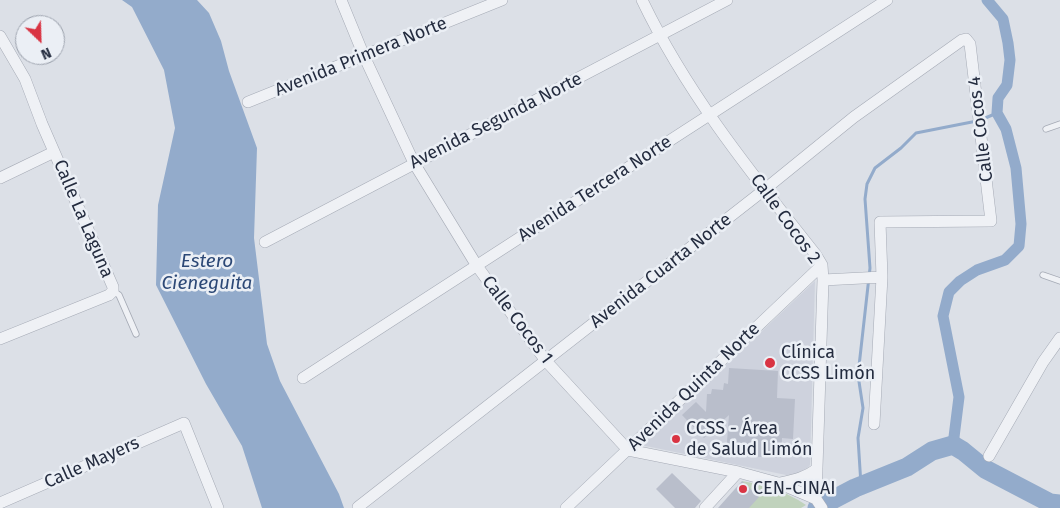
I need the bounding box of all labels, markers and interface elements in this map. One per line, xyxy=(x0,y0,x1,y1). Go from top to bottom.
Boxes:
street label: Avenida Primera Norte xyxy=(272,13,450,101)
north arrow xyxy=(15,15,65,65)
text: N xyxy=(38,44,54,63)
street label: Avenida Segunda Norte xyxy=(406,68,586,174)
street label: Calle Cocos 4 xyxy=(964,75,998,183)
street label: Avenida Tercera Norte xyxy=(514,131,676,247)
street label: Calle La Laguna xyxy=(48,157,118,281)
street label: Calle Cocos 2 xyxy=(745,170,825,268)
street label: Avenida Cuarta Norte xyxy=(586,209,736,333)
water label: Estero Cieneguita xyxy=(162,251,252,295)
street label: Calle Cocos 1 xyxy=(477,272,557,368)
street label: Avenida Quinta Norte xyxy=(624,318,764,456)
place label: Clínica CCSS Limón xyxy=(781,342,875,384)
marker: Clínica CCSS Limón xyxy=(763,356,777,370)
place label: CCSS - Área de Salud Limón xyxy=(686,418,813,460)
street label: Calle Mayers xyxy=(41,432,143,494)
marker: CCSS - Área de Salud Limón xyxy=(670,433,682,445)
place label: CEN-CINAI xyxy=(753,478,836,500)
marker: CEN-CINAI xyxy=(737,483,749,495)

